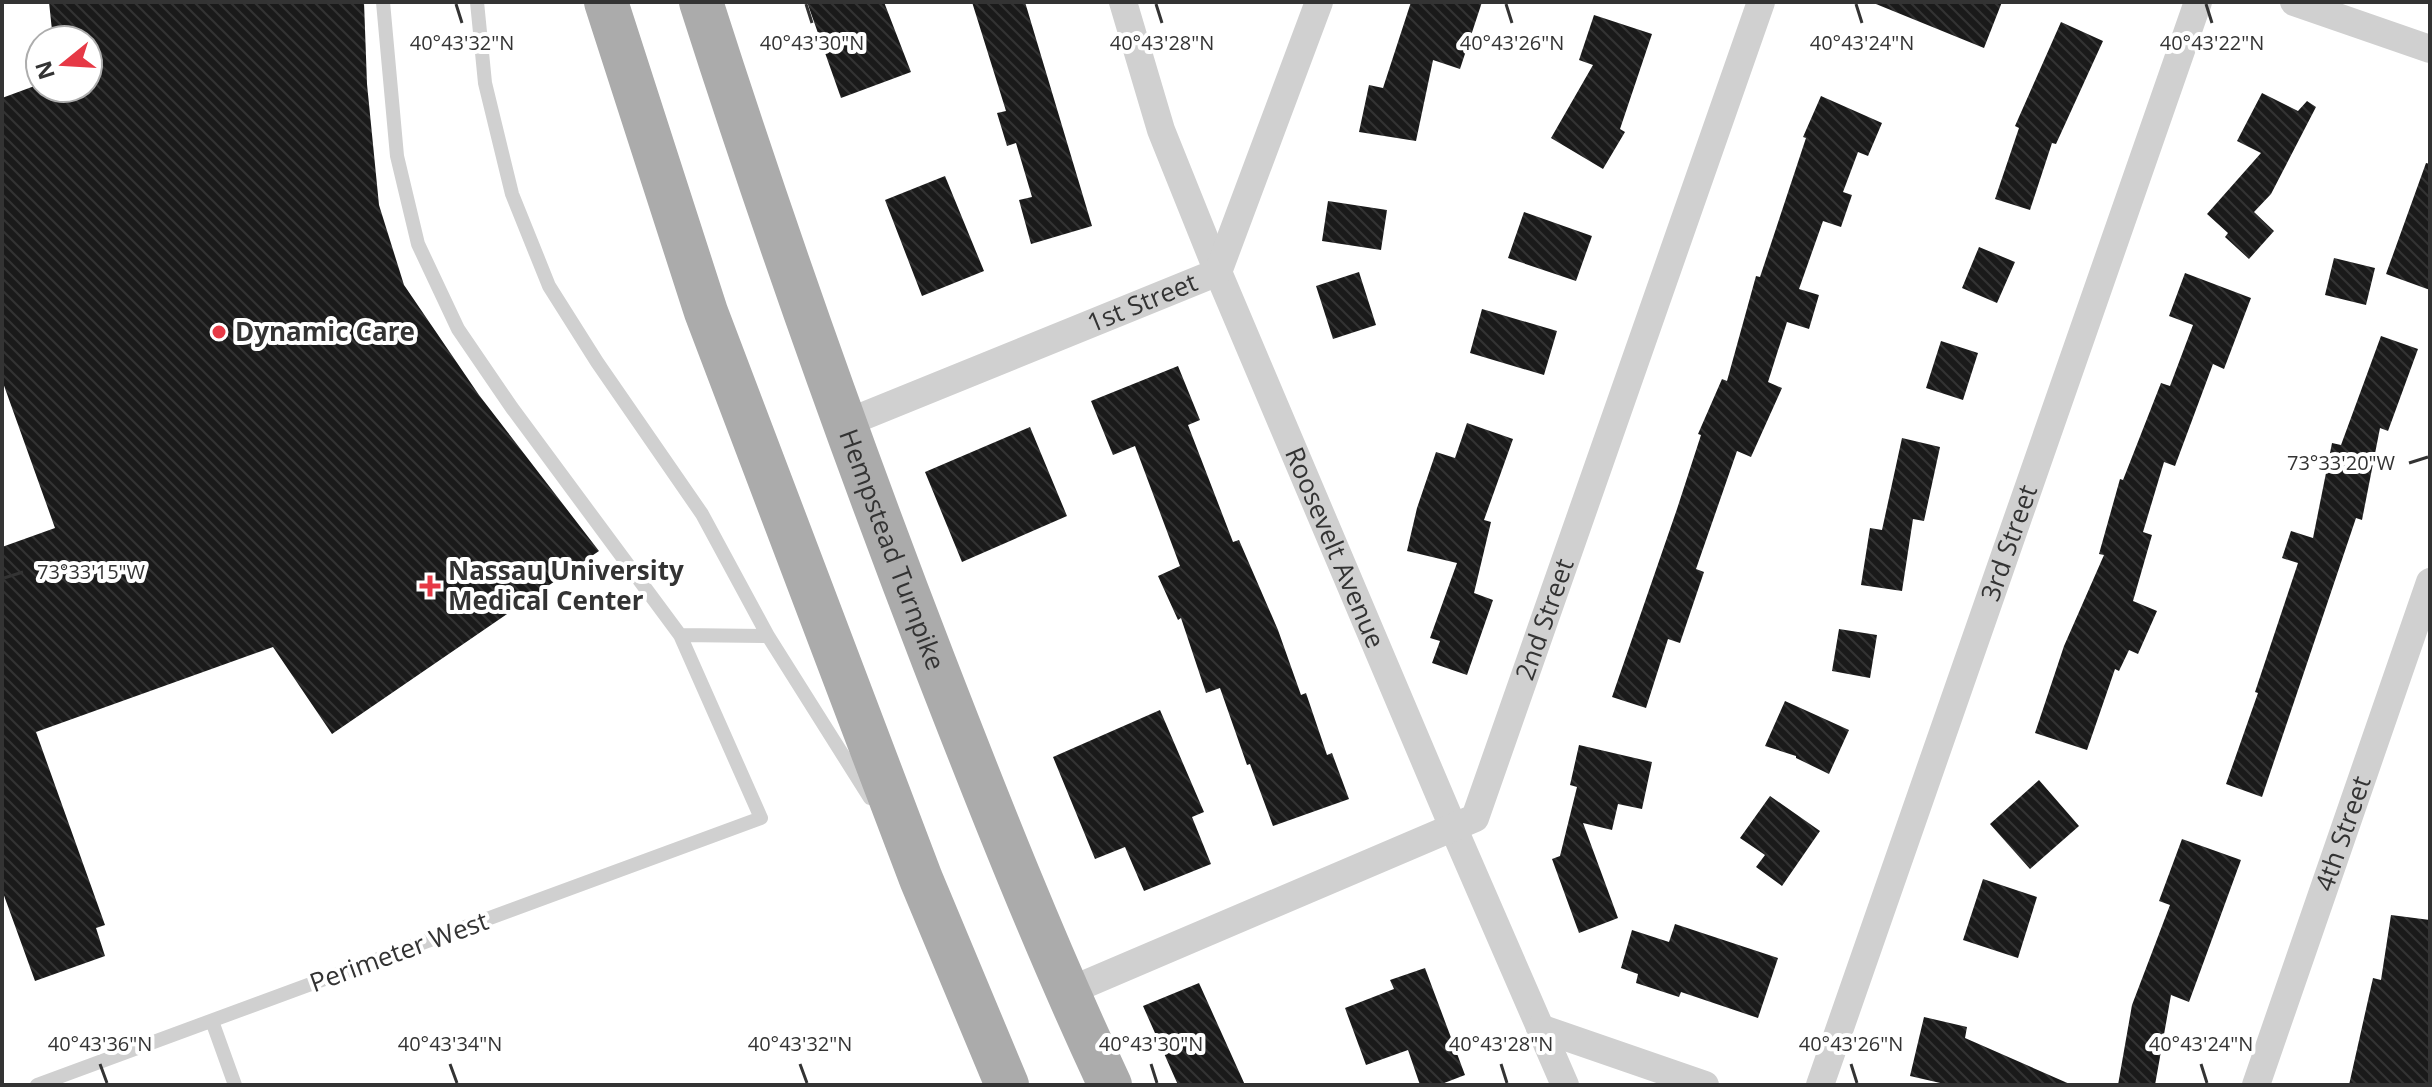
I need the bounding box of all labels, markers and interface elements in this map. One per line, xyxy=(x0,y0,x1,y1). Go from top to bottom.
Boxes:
north arrow xyxy=(24,24,104,104)
text: 40°43'32"N xyxy=(410,29,514,56)
text: 40°43'30"N xyxy=(760,29,864,56)
text: 40°43'28"N xyxy=(1110,29,1214,56)
text: 40°43'26"N xyxy=(1460,29,1564,56)
text: 40°43'24"N xyxy=(1810,29,1914,56)
text: 40°43'22"N xyxy=(2160,29,2264,56)
text: N xyxy=(27,57,61,84)
street label: 1st Street xyxy=(1081,263,1202,340)
place label: Dynamic Care xyxy=(235,313,415,349)
marker: Dynamic Care xyxy=(210,323,228,341)
street label: Hempstead Turnpike xyxy=(831,424,954,675)
street label: Roosevelt Avenue xyxy=(1277,441,1394,653)
text: 73°33'20"W xyxy=(2287,449,2396,476)
street label: 3rd Street xyxy=(1971,480,2045,606)
place label: Nassau University Medical Center xyxy=(448,552,684,618)
street label: 2nd Street xyxy=(1506,554,1582,685)
text: 73°33'15"W xyxy=(37,558,146,585)
marker: Nassau University Medical Center xyxy=(419,575,441,597)
street label: 4th Street xyxy=(2305,771,2379,896)
street label: Perimeter West xyxy=(304,902,493,1000)
text: 40°43'36"N xyxy=(48,1030,152,1057)
text: 40°43'34"N xyxy=(398,1030,502,1057)
text: 40°43'32"N xyxy=(748,1030,852,1057)
text: 40°43'30"N xyxy=(1099,1030,1203,1057)
text: 40°43'28"N xyxy=(1449,1030,1553,1057)
text: 40°43'26"N xyxy=(1799,1030,1903,1057)
text: 40°43'24"N xyxy=(2149,1030,2253,1057)

